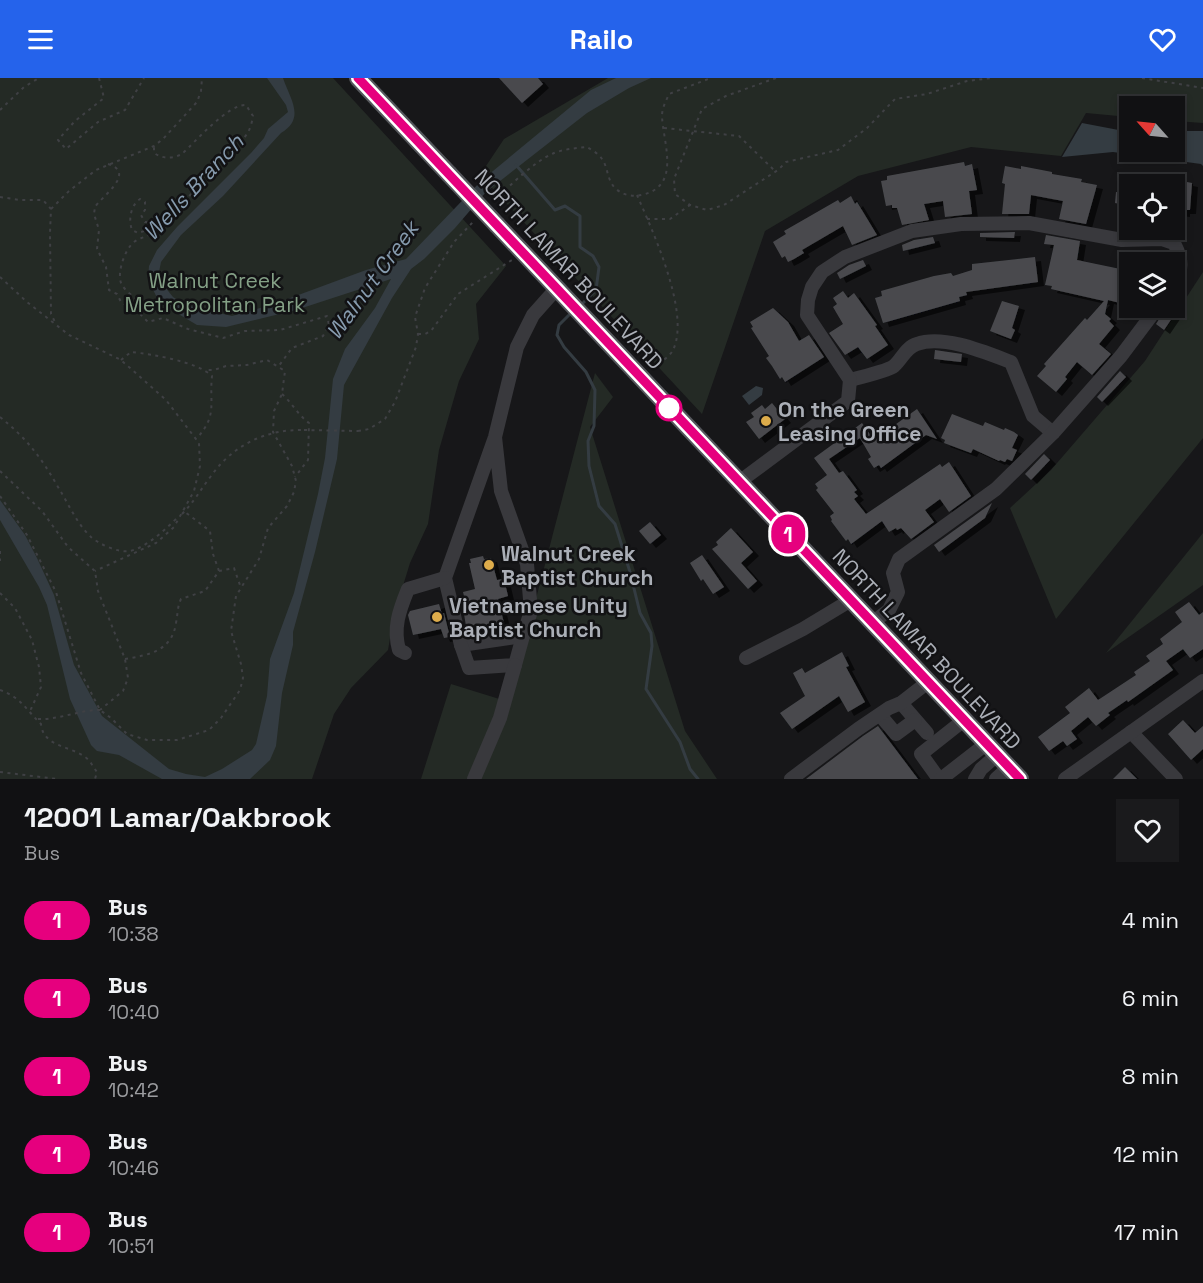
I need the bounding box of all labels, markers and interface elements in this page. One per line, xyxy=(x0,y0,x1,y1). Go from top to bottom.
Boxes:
text: Railo xyxy=(570,22,633,57)
icon: menu xyxy=(24,23,57,56)
icon: heart xyxy=(1146,23,1179,56)
north arrow xyxy=(1119,96,1185,162)
map controls xyxy=(1119,96,1185,318)
water label: Wells Branch xyxy=(137,128,250,246)
street label: NORTH LAMAR BOULEVARD xyxy=(469,163,669,375)
button: locate xyxy=(1119,174,1185,240)
water label: Walnut Creek xyxy=(320,214,426,345)
button: layers xyxy=(1119,252,1185,318)
park label: Walnut Creek Metropolitan Park xyxy=(125,267,305,318)
unlabelled marker xyxy=(656,395,682,421)
place label: On the Green Leasing Office xyxy=(778,396,921,447)
marker: On the Green Leasing Office xyxy=(759,414,773,428)
line badge: 1 xyxy=(768,514,808,554)
text: 1 xyxy=(783,521,793,548)
place label: Walnut Creek Baptist Church xyxy=(501,540,653,591)
street label: NORTH LAMAR BOULEVARD xyxy=(827,543,1027,755)
marker: Walnut Creek Baptist Church xyxy=(482,558,496,572)
place label: Vietnamese Unity Baptist Church xyxy=(449,592,628,643)
marker: Vietnamese Unity Baptist Church xyxy=(430,610,444,624)
text: 12001 Lamar/Oakbrook xyxy=(24,799,331,835)
button: heart xyxy=(1116,799,1179,862)
text: Bus xyxy=(24,840,60,866)
text: Bus xyxy=(108,893,148,921)
text: 4 min xyxy=(1122,906,1179,934)
text: 1 xyxy=(52,907,62,934)
text: 10:38 xyxy=(108,921,159,947)
text: Bus xyxy=(108,971,148,999)
text: 6 min xyxy=(1122,984,1179,1012)
text: 1 xyxy=(52,985,62,1012)
text: 10:40 xyxy=(108,999,160,1025)
text: Bus xyxy=(108,1049,148,1077)
text: 8 min xyxy=(1122,1062,1179,1090)
text: 1 xyxy=(52,1063,62,1090)
text: 10:42 xyxy=(108,1077,159,1103)
text: Bus xyxy=(108,1127,148,1155)
text: 12 min xyxy=(1113,1140,1179,1168)
text: 1 xyxy=(52,1141,62,1168)
text: 10:46 xyxy=(108,1155,159,1181)
text: Bus xyxy=(108,1205,148,1233)
text: 17 min xyxy=(1114,1218,1179,1246)
text: 1 xyxy=(52,1219,62,1246)
text: 10:51 xyxy=(108,1233,154,1259)

